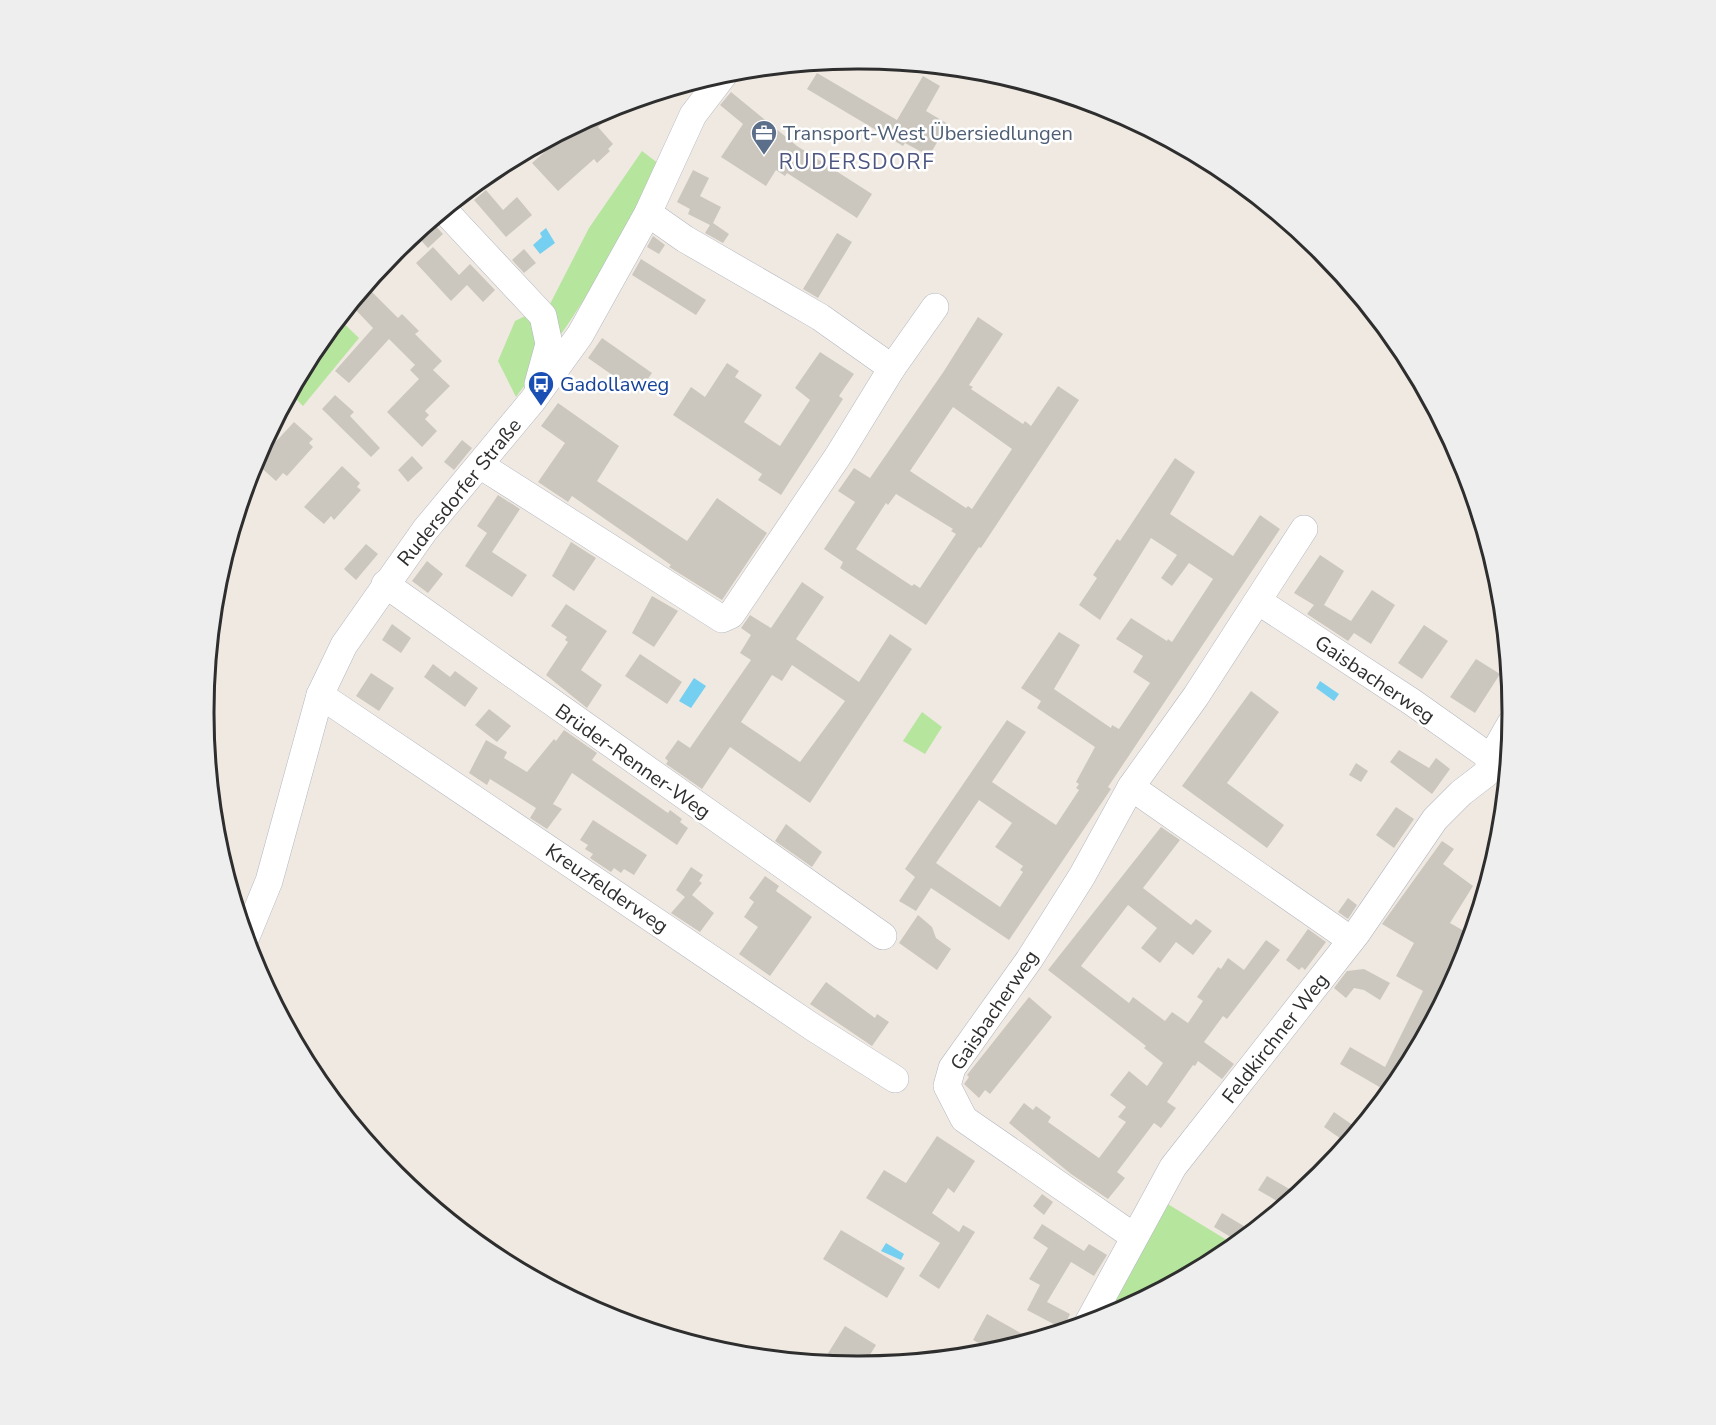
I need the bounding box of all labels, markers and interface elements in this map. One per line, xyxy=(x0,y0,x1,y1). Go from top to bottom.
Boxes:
office icon: Transport-West Übersiedlungen xyxy=(749,118,779,156)
place label: Transport-West Übersiedlungen xyxy=(783,120,1073,147)
district label: RUDERSDORF xyxy=(779,148,935,176)
bus stop icon: Gadollaweg xyxy=(526,369,556,407)
place label: Gadollaweg xyxy=(560,371,669,398)
street label: Rudersdorfer Straße xyxy=(391,413,528,572)
street label: Gaisbacherweg xyxy=(1309,629,1440,730)
street label: Brüder-Renner-Weg xyxy=(550,698,716,825)
street label: Kreuzfelderweg xyxy=(540,837,673,939)
street label: Gaisbacherweg xyxy=(944,945,1045,1076)
street label: Feldkirchner Weg xyxy=(1216,968,1335,1109)

